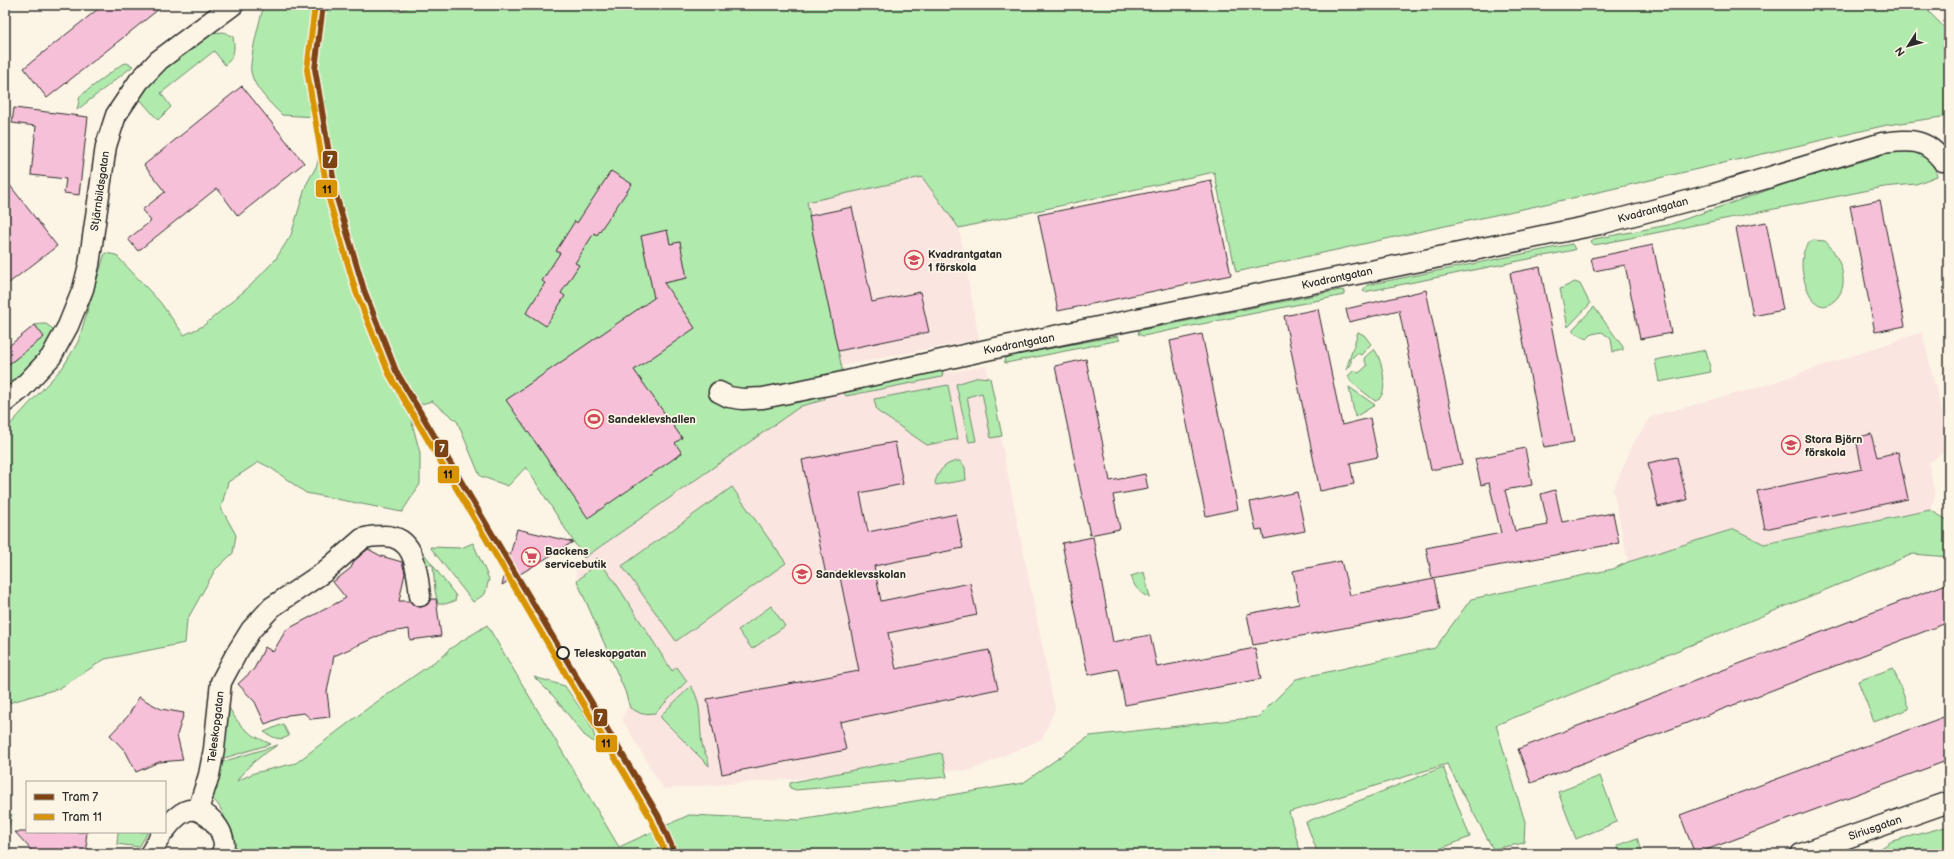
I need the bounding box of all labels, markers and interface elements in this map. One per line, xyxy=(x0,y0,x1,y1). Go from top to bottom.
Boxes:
north arrow xyxy=(1888,26,1928,66)
text: N xyxy=(1893,44,1908,59)
street label: Stjärnbildsgatan xyxy=(88,150,112,232)
line badge: 7 xyxy=(322,150,338,169)
text: 7 xyxy=(327,153,333,166)
line badge: 11 xyxy=(315,179,338,198)
text: 11 xyxy=(322,183,332,196)
street label: Kvadrantgatan xyxy=(1616,194,1690,226)
place label: Kvadrantgatan 1 förskola xyxy=(928,248,1002,274)
school or university icon: Kvadrantgatan 1 förskola xyxy=(903,249,925,271)
street label: Kvadrantgatan xyxy=(1300,264,1374,292)
street label: Kvadrantgatan xyxy=(982,331,1056,357)
sports icon: Sandeklevshallen xyxy=(583,408,605,430)
place label: Sandeklevshallen xyxy=(608,413,696,426)
place label: Stora Björn förskola xyxy=(1805,433,1862,459)
school or university icon: Stora Björn förskola xyxy=(1780,434,1802,456)
line badge: 7 xyxy=(434,439,449,458)
text: 7 xyxy=(439,442,445,455)
line badge: 11 xyxy=(437,465,460,484)
text: 11 xyxy=(443,468,453,481)
place label: Backens servicebutik xyxy=(545,545,606,571)
supermarket icon: Backens servicebutik xyxy=(520,546,542,568)
school or university icon: Sandeklevsskolan xyxy=(791,563,813,585)
place label: Sandeklevsskolan xyxy=(816,568,906,581)
marker: Teleskopgatan xyxy=(556,646,570,660)
place label: Teleskopgatan xyxy=(574,647,647,660)
street label: Teleskopgatan xyxy=(205,690,227,764)
line badge: 7 xyxy=(593,708,608,727)
text: 7 xyxy=(597,711,603,724)
line badge: 11 xyxy=(595,734,618,753)
text: 11 xyxy=(601,737,611,750)
legend xyxy=(26,781,166,833)
text: Tram 7 xyxy=(62,790,98,805)
text: Tram 11 xyxy=(62,810,102,825)
street label: Siriusgatan xyxy=(1847,813,1903,843)

